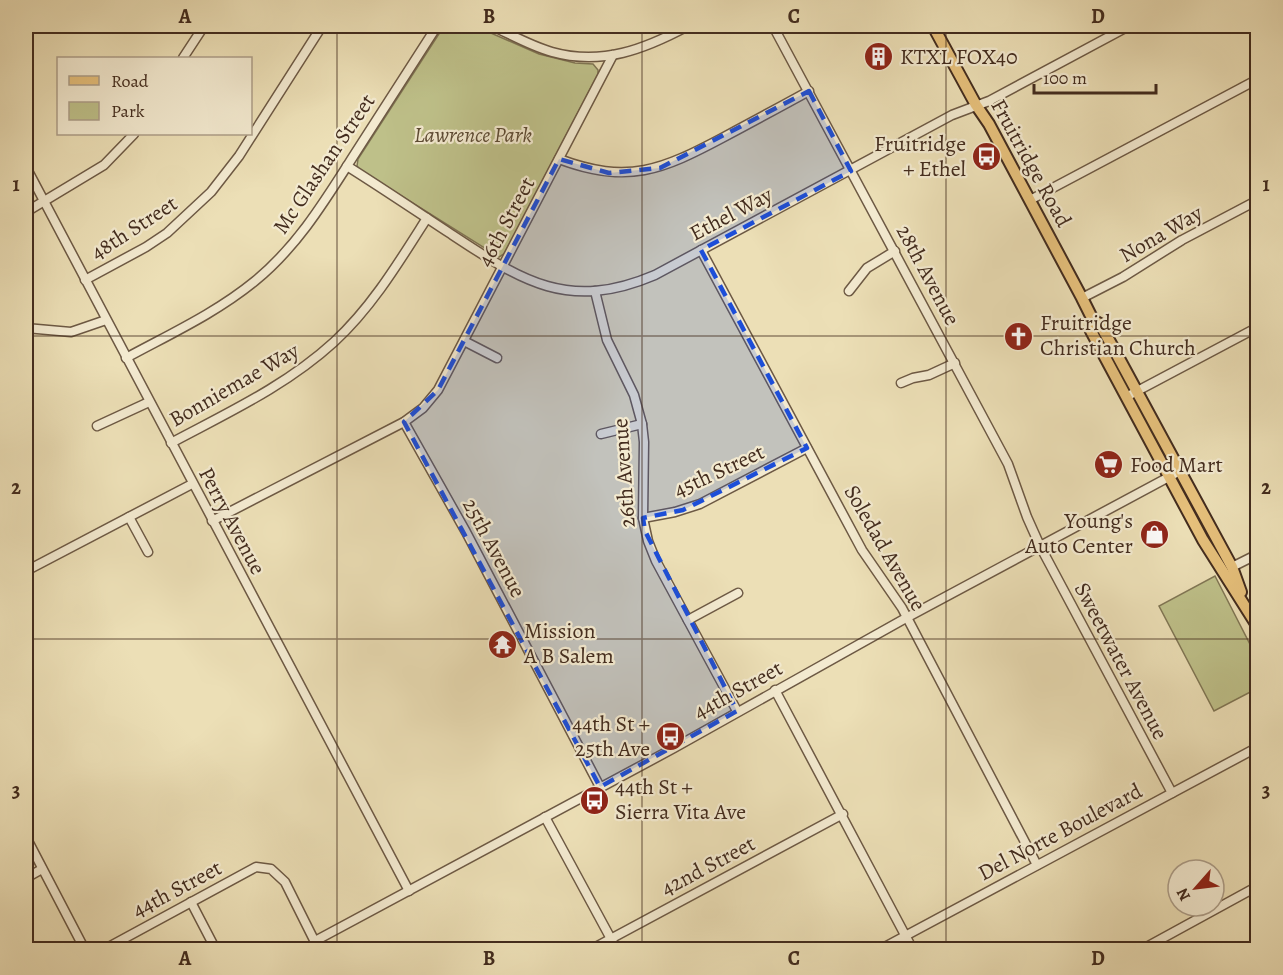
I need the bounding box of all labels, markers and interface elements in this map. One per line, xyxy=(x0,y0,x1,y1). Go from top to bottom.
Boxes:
text: A xyxy=(178,3,192,30)
text: B xyxy=(483,3,495,30)
text: C xyxy=(788,3,800,30)
text: D xyxy=(1091,3,1105,30)
building icon: KTXL FOX40 xyxy=(863,41,895,73)
place label: KTXL FOX40 xyxy=(900,42,1018,72)
legend xyxy=(57,57,252,135)
scale bar xyxy=(1034,57,1156,95)
text: 100 m xyxy=(1043,66,1087,90)
text: Road xyxy=(111,69,149,93)
street label: Mc Glashan Street xyxy=(266,88,382,240)
street label: Fruitridge Road xyxy=(983,94,1079,233)
text: Park xyxy=(111,99,145,123)
park label: Lawrence Park xyxy=(414,120,532,150)
place label: Fruitridge + Ethel xyxy=(874,129,966,184)
bus stop icon: Fruitridge + Ethel xyxy=(971,141,1003,173)
text: 1 xyxy=(12,171,20,198)
text: 1 xyxy=(1262,171,1270,198)
street label: 46th Street xyxy=(470,172,542,272)
street label: Ethel Way xyxy=(684,180,778,248)
street label: 48th Street xyxy=(85,189,183,267)
street label: Nona Way xyxy=(1114,198,1208,270)
street label: 28th Avenue xyxy=(889,219,967,331)
place label: Fruitridge Christian Church xyxy=(1040,308,1196,363)
church icon: Fruitridge Christian Church xyxy=(1003,320,1035,352)
street label: Bonniemae Way xyxy=(164,336,305,434)
street label: 26th Avenue xyxy=(605,417,643,529)
street label: 45th Street xyxy=(669,437,769,505)
supermarket icon: Food Mart xyxy=(1093,449,1125,481)
place label: Food Mart xyxy=(1130,450,1223,480)
street label: Perry Avenue xyxy=(191,462,273,580)
text: 2 xyxy=(11,474,21,501)
text: 2 xyxy=(1261,474,1271,501)
street label: Soledad Avenue xyxy=(837,479,933,617)
street label: 25th Avenue xyxy=(455,493,533,603)
place label: Young's Auto Center xyxy=(1024,506,1133,561)
shop icon: Young's Auto Center xyxy=(1138,518,1170,550)
street label: Sweetwater Avenue xyxy=(1067,577,1175,745)
place label: Mission A B Salem xyxy=(523,616,614,671)
temple icon: Mission A B Salem xyxy=(487,628,519,660)
street label: 44th Street xyxy=(688,653,788,727)
place label: 44th St + 25th Ave xyxy=(572,709,650,764)
bus stop icon: 44th St + 25th Ave xyxy=(655,721,687,753)
place label: 44th St + Sierra Vita Ave xyxy=(615,772,746,827)
street label: Del Norte Boulevard xyxy=(973,776,1148,888)
text: 3 xyxy=(12,777,20,804)
text: 3 xyxy=(1262,777,1270,804)
bus stop icon: 44th St + Sierra Vita Ave xyxy=(578,784,610,816)
street label: 42nd Street xyxy=(656,829,760,903)
street label: 44th Street xyxy=(127,853,227,925)
north arrow xyxy=(1166,858,1226,918)
text: N xyxy=(1171,884,1196,905)
text: A xyxy=(178,945,192,972)
text: B xyxy=(483,945,495,972)
text: C xyxy=(788,945,800,972)
text: D xyxy=(1091,945,1105,972)

